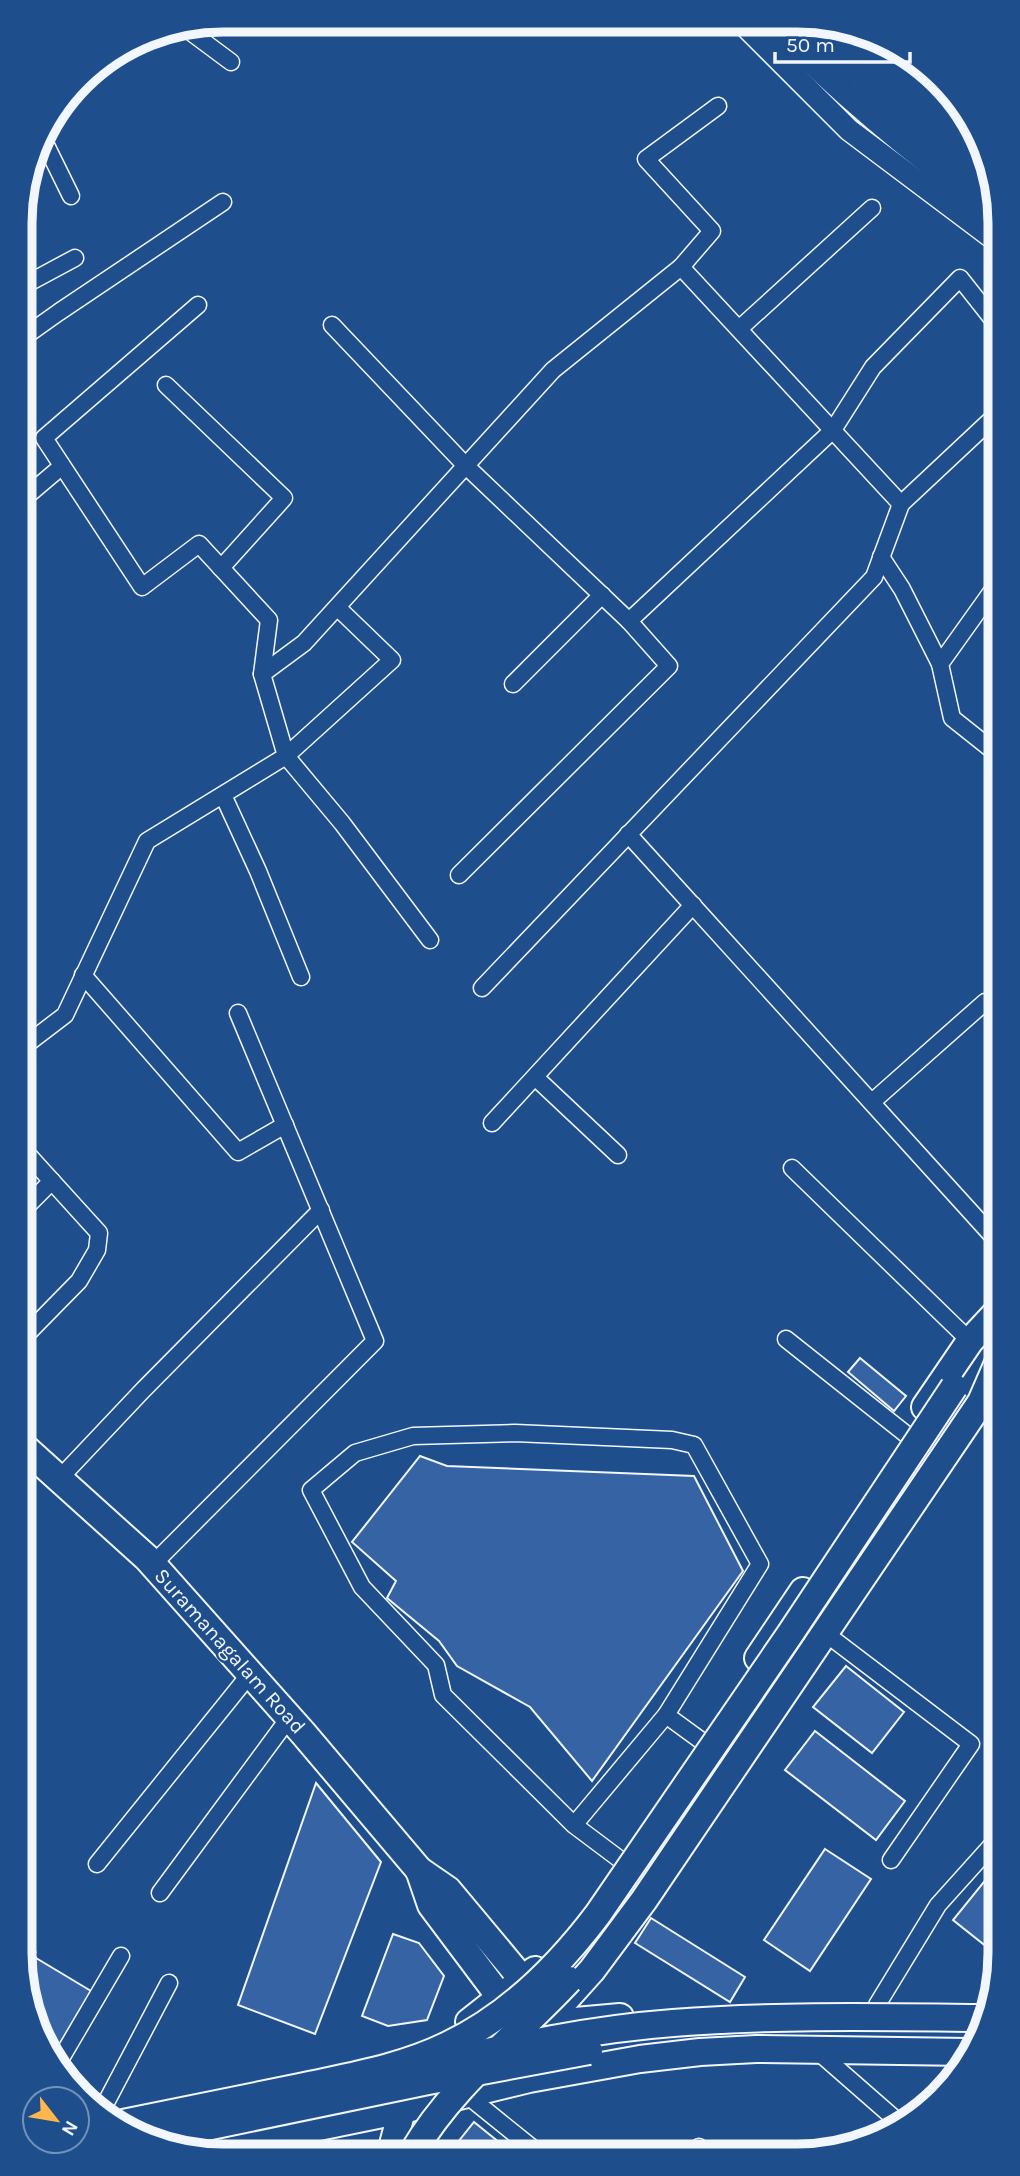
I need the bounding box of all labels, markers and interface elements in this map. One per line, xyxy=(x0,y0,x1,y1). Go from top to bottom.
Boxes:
scale bar xyxy=(775,21,910,65)
text: 50 m xyxy=(786,33,835,57)
street label: Suramanagalam Road xyxy=(150,1564,310,1738)
north arrow xyxy=(21,2085,91,2155)
text: N xyxy=(57,2117,83,2140)

